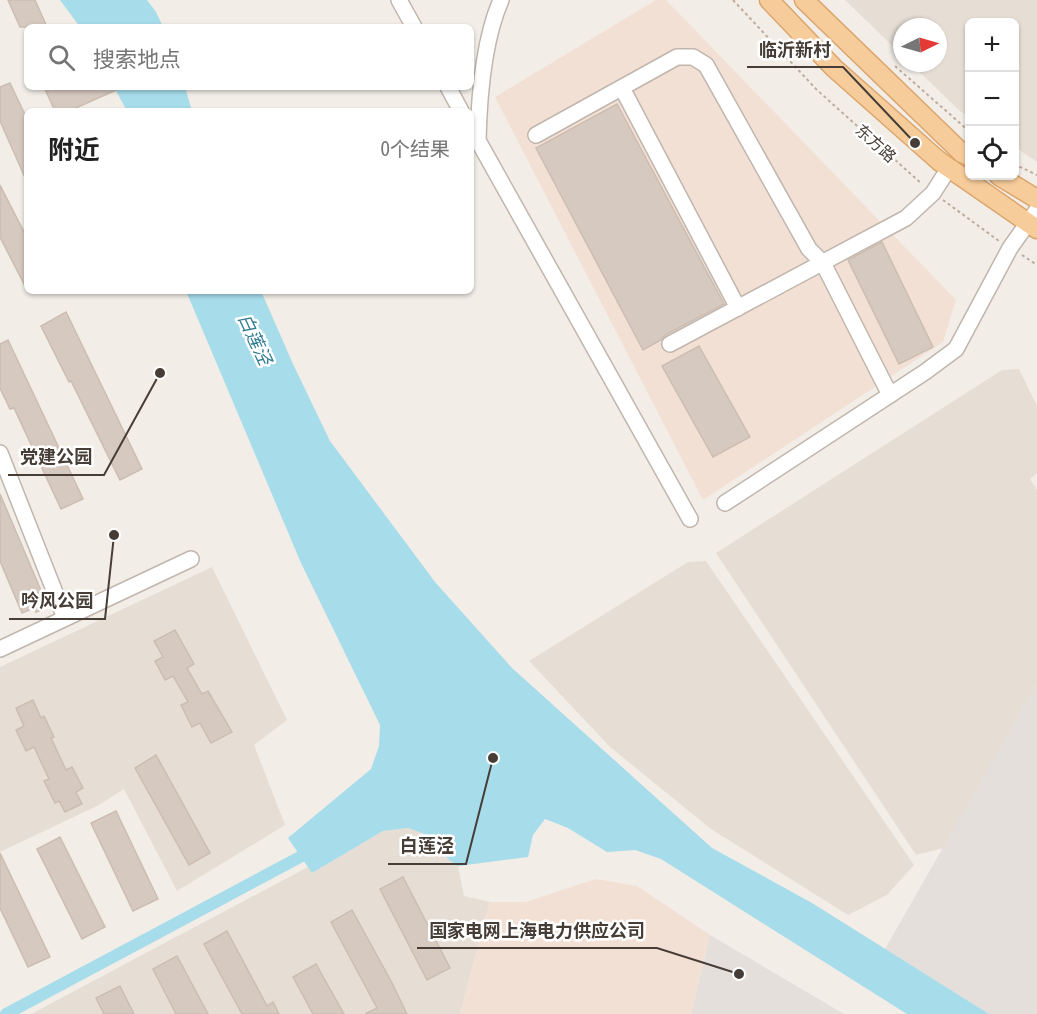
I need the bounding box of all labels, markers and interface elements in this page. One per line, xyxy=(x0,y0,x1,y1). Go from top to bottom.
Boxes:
north arrow xyxy=(893,18,947,72)
map controls xyxy=(965,18,1019,180)
button: + xyxy=(965,18,1019,72)
search box xyxy=(24,24,474,90)
callout: 临沂新村 xyxy=(747,31,843,67)
text: 临沂新村 xyxy=(759,39,831,60)
icon: search xyxy=(45,41,78,74)
text: 搜索地点 xyxy=(93,46,181,72)
button: − xyxy=(965,72,1019,126)
street label: 东方路 xyxy=(852,120,900,166)
button: locate xyxy=(965,126,1019,180)
text: 附近 xyxy=(48,135,100,165)
text: 0个结果 xyxy=(381,137,450,160)
water label: 白莲泾 xyxy=(234,310,277,370)
callout: 党建公园 xyxy=(8,439,104,475)
text: 党建公园 xyxy=(20,446,92,467)
callout: 吟风公园 xyxy=(9,583,105,619)
text: 吟风公园 xyxy=(21,590,93,611)
callout: 白莲泾 xyxy=(388,828,466,864)
text: 白莲泾 xyxy=(400,835,454,856)
callout: 国家电网上海电力供应公司 xyxy=(417,912,657,948)
text: 国家电网上海电力供应公司 xyxy=(429,920,645,941)

